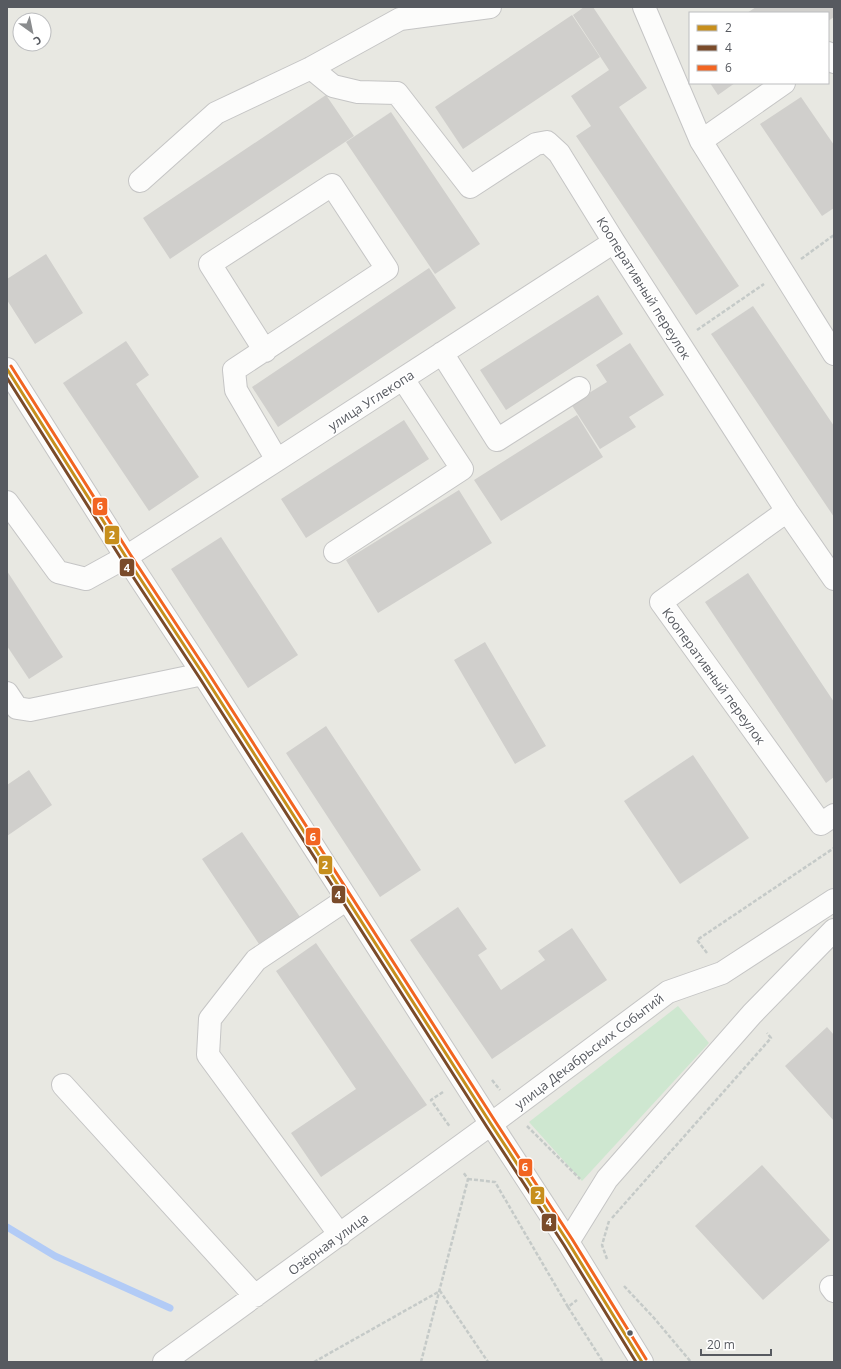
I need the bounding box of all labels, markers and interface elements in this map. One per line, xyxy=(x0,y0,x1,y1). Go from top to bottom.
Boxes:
north arrow xyxy=(12,12,52,52)
legend xyxy=(689,12,829,84)
text: 2 xyxy=(725,19,732,36)
text: С xyxy=(31,33,45,49)
text: 4 xyxy=(725,39,732,56)
text: 6 xyxy=(725,59,732,76)
street label: Кооперативный переулок xyxy=(593,213,695,363)
street label: улица Углекопа xyxy=(325,365,417,435)
line badge: 6 xyxy=(92,497,108,516)
text: 6 xyxy=(97,498,103,513)
line badge: 2 xyxy=(104,525,120,545)
text: 2 xyxy=(109,527,115,542)
line badge: 4 xyxy=(119,558,135,577)
text: 4 xyxy=(124,560,131,575)
street label: Кооперативный переулок xyxy=(658,604,770,748)
line badge: 6 xyxy=(305,827,321,846)
text: 6 xyxy=(310,829,316,844)
line badge: 2 xyxy=(318,855,333,875)
text: 2 xyxy=(322,857,328,872)
line badge: 4 xyxy=(331,885,346,904)
text: 4 xyxy=(335,887,342,902)
street label: улица Декабрьских Событий xyxy=(511,989,667,1113)
line badge: 6 xyxy=(518,1158,533,1177)
text: 6 xyxy=(522,1159,528,1174)
line badge: 2 xyxy=(530,1186,545,1205)
text: 2 xyxy=(535,1187,541,1202)
street label: Озёрная улица xyxy=(284,1209,372,1279)
line badge: 4 xyxy=(541,1213,557,1232)
text: 4 xyxy=(546,1214,553,1229)
unlabelled marker xyxy=(625,1328,635,1338)
scale bar xyxy=(701,1331,771,1357)
text: 20 m xyxy=(707,1336,735,1353)

